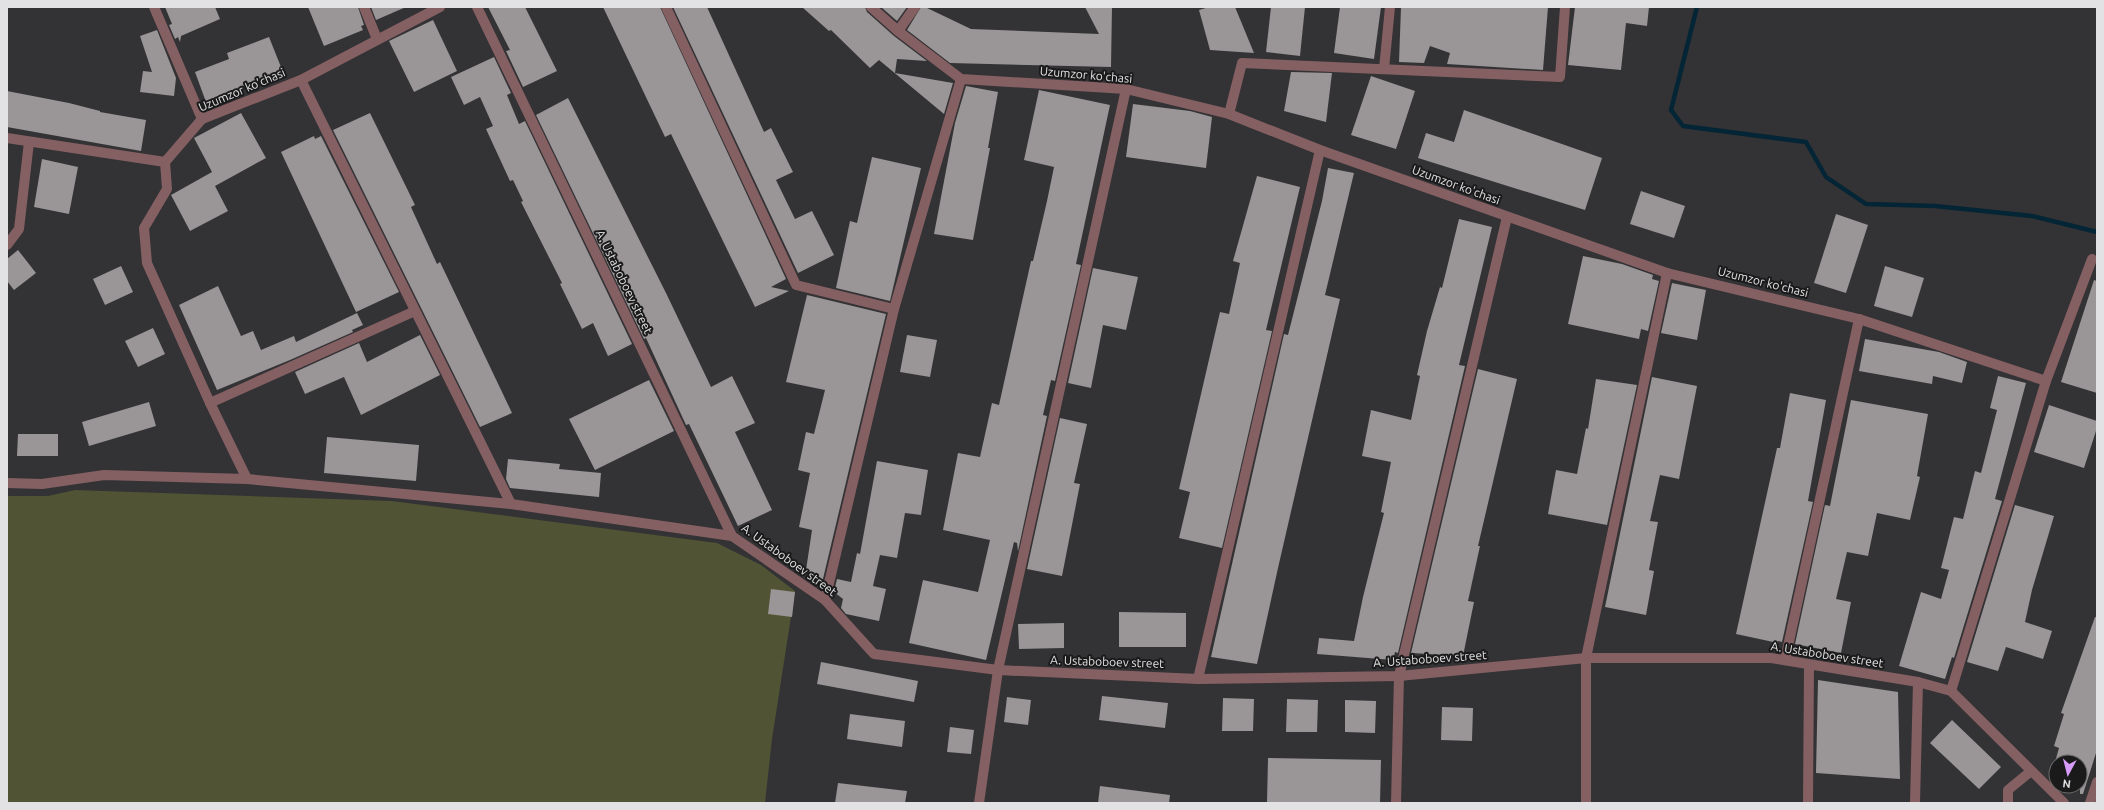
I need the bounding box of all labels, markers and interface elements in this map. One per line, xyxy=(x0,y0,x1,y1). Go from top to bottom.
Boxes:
street label: Uzumzor ko'chasi xyxy=(1039,64,1133,85)
street label: Uzumzor ko'chasi xyxy=(197,65,287,114)
street label: Uzumzor ko'chasi xyxy=(1410,163,1502,207)
street label: A. Ustaboboev street xyxy=(594,228,655,336)
street label: Uzumzor ko'chasi xyxy=(1717,264,1810,299)
street label: A. Ustaboboev street xyxy=(739,521,839,598)
street label: A. Ustaboboev street xyxy=(1770,639,1885,670)
street label: A. Ustaboboev street xyxy=(1373,648,1487,669)
street label: A. Ustaboboev street xyxy=(1050,653,1164,670)
north arrow xyxy=(2048,754,2088,794)
text: N xyxy=(2062,777,2072,790)

